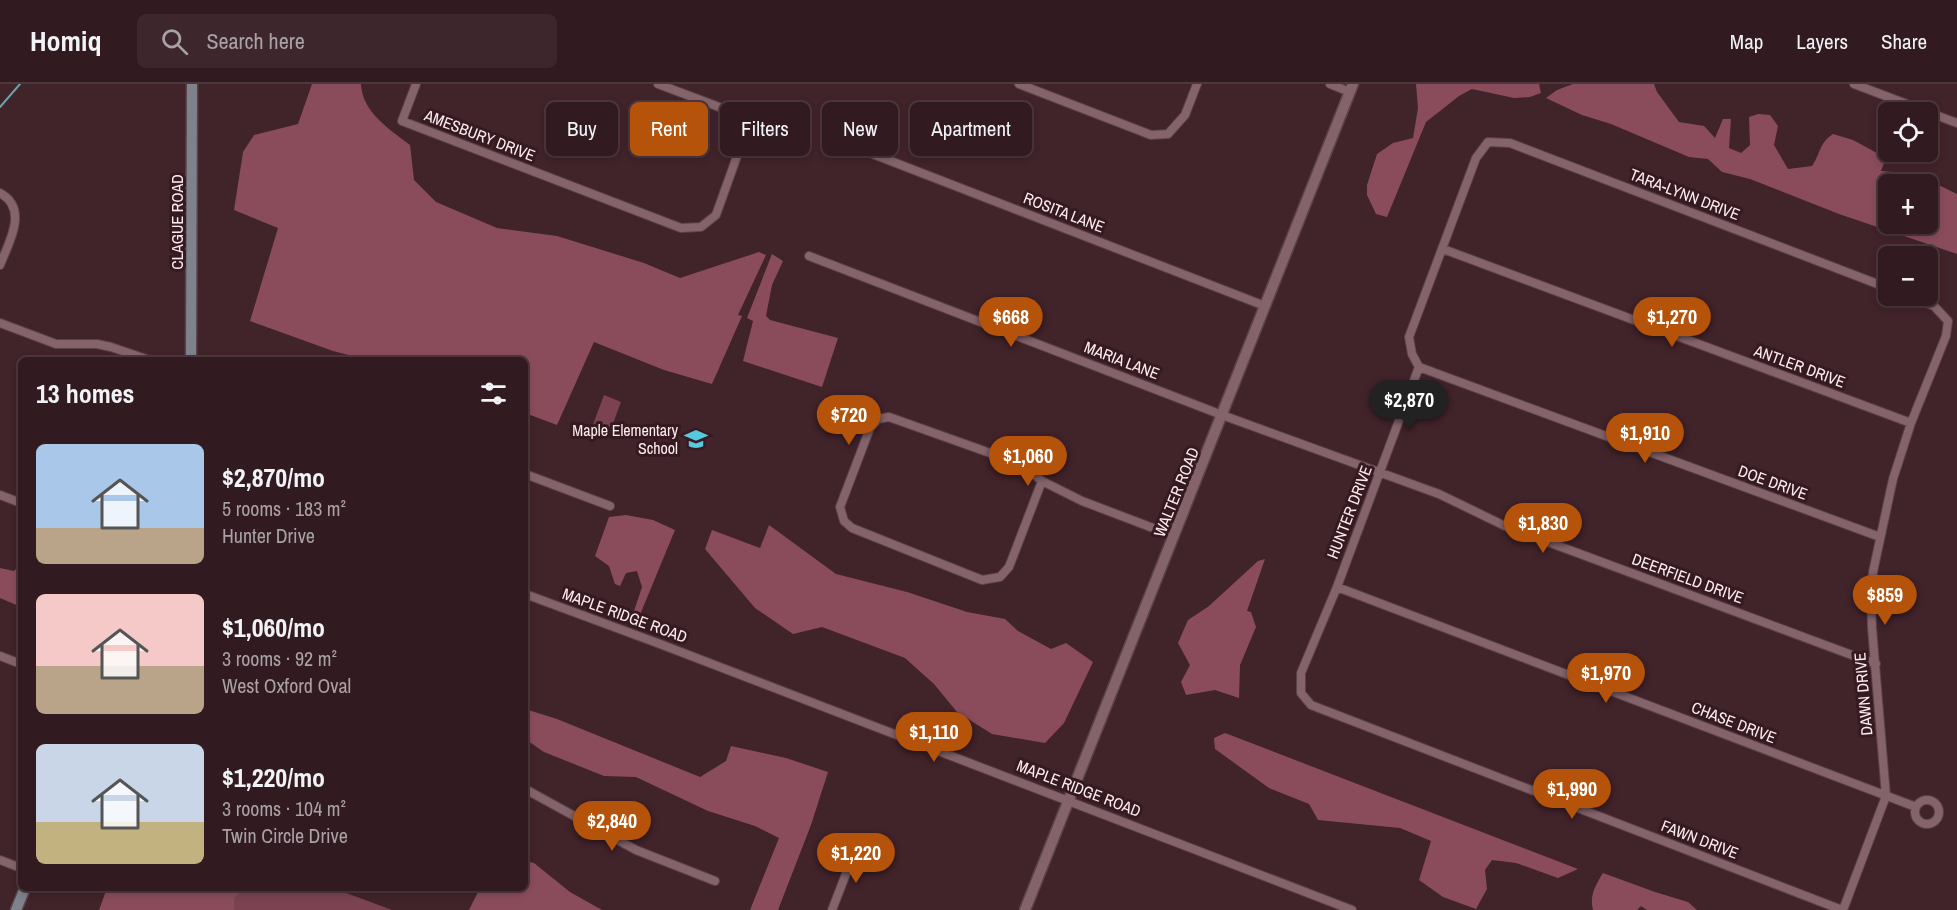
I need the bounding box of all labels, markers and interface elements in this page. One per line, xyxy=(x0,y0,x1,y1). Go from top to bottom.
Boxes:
search box xyxy=(137,14,557,68)
text: Homiq xyxy=(30,22,101,60)
icon: search xyxy=(158,25,191,58)
text: Search here xyxy=(206,26,305,56)
text: Map xyxy=(1730,27,1763,56)
text: Layers xyxy=(1796,27,1848,56)
text: Share xyxy=(1881,27,1927,56)
chip: Buy xyxy=(546,102,618,156)
chip: Rent xyxy=(630,102,708,156)
chip: Filters xyxy=(720,102,810,156)
chip: New xyxy=(822,102,898,156)
chip: Apartment xyxy=(910,102,1032,156)
map controls xyxy=(1878,102,1938,306)
button: locate xyxy=(1878,102,1938,162)
street label: AMESBURY DRIVE xyxy=(421,103,539,166)
street label: TARA-LYNN DRIVE xyxy=(1627,163,1743,225)
street label: CLAGUE ROAD xyxy=(166,174,188,270)
button: + xyxy=(1878,174,1938,234)
street label: ROSITA LANE xyxy=(1020,186,1108,238)
button: − xyxy=(1878,246,1938,306)
pin: $668 xyxy=(975,297,1047,348)
pin: $1,270 xyxy=(1623,297,1721,348)
text: $668 xyxy=(993,303,1029,330)
text: $1,270 xyxy=(1647,303,1697,330)
street label: MARIA LANE xyxy=(1081,336,1163,384)
street label: ANTLER DRIVE xyxy=(1750,339,1849,393)
text: 13 homes xyxy=(36,376,134,411)
icon: filters xyxy=(477,377,510,410)
pin: $2,870 xyxy=(1360,380,1458,431)
text: $2,870 xyxy=(1384,386,1434,413)
pin: $720 xyxy=(813,395,885,446)
text: $720 xyxy=(831,401,867,428)
pin: $1,910 xyxy=(1596,413,1694,464)
place label: Maple Elementary School xyxy=(572,419,678,459)
text: $1,910 xyxy=(1620,419,1670,446)
school or university icon: Maple Elementary School xyxy=(683,426,709,452)
pin: $1,060 xyxy=(979,436,1077,487)
text: $1,060 xyxy=(1003,442,1053,469)
street label: WALTER ROAD xyxy=(1148,444,1204,540)
street label: DOE DRIVE xyxy=(1735,459,1811,505)
text: $2,870/mo xyxy=(222,460,325,495)
street label: HUNTER DRIVE xyxy=(1321,462,1377,562)
icon: home xyxy=(84,468,156,540)
text: 5 rooms · 183 m² xyxy=(222,495,346,522)
pin: $1,830 xyxy=(1494,503,1592,554)
text: $1,830 xyxy=(1518,509,1568,536)
text: Hunter Drive xyxy=(222,522,315,549)
street label: DEERFIELD DRIVE xyxy=(1629,548,1747,608)
pin: $859 xyxy=(1849,575,1921,626)
text: $859 xyxy=(1867,581,1903,608)
street label: MAPLE RIDGE ROAD xyxy=(560,582,690,648)
text: $1,060/mo xyxy=(222,610,325,645)
icon: home xyxy=(84,618,156,690)
text: 3 rooms · 92 m² xyxy=(222,645,337,672)
street label: DAWN DRIVE xyxy=(1848,652,1878,736)
pin: $1,970 xyxy=(1557,653,1655,704)
text: $1,970 xyxy=(1581,659,1631,686)
text: West Oxford Oval xyxy=(222,672,351,699)
street label: CHASE DRIVE xyxy=(1689,696,1779,748)
pin: $1,110 xyxy=(885,712,983,763)
text: $1,110 xyxy=(909,718,959,745)
street label: MAPLE RIDGE ROAD xyxy=(1014,754,1144,822)
text: $1,220/mo xyxy=(222,760,325,795)
icon: home xyxy=(84,768,156,840)
pin: $1,990 xyxy=(1523,769,1621,820)
text: $1,990 xyxy=(1547,775,1597,802)
text: 3 rooms · 104 m² xyxy=(222,795,346,822)
pin: $2,840 xyxy=(563,801,661,852)
text: $2,840 xyxy=(587,807,637,834)
street label: FAWN DRIVE xyxy=(1658,814,1742,864)
text: Twin Circle Drive xyxy=(222,822,348,849)
pin: $1,220 xyxy=(807,833,905,884)
text: $1,220 xyxy=(831,839,881,866)

